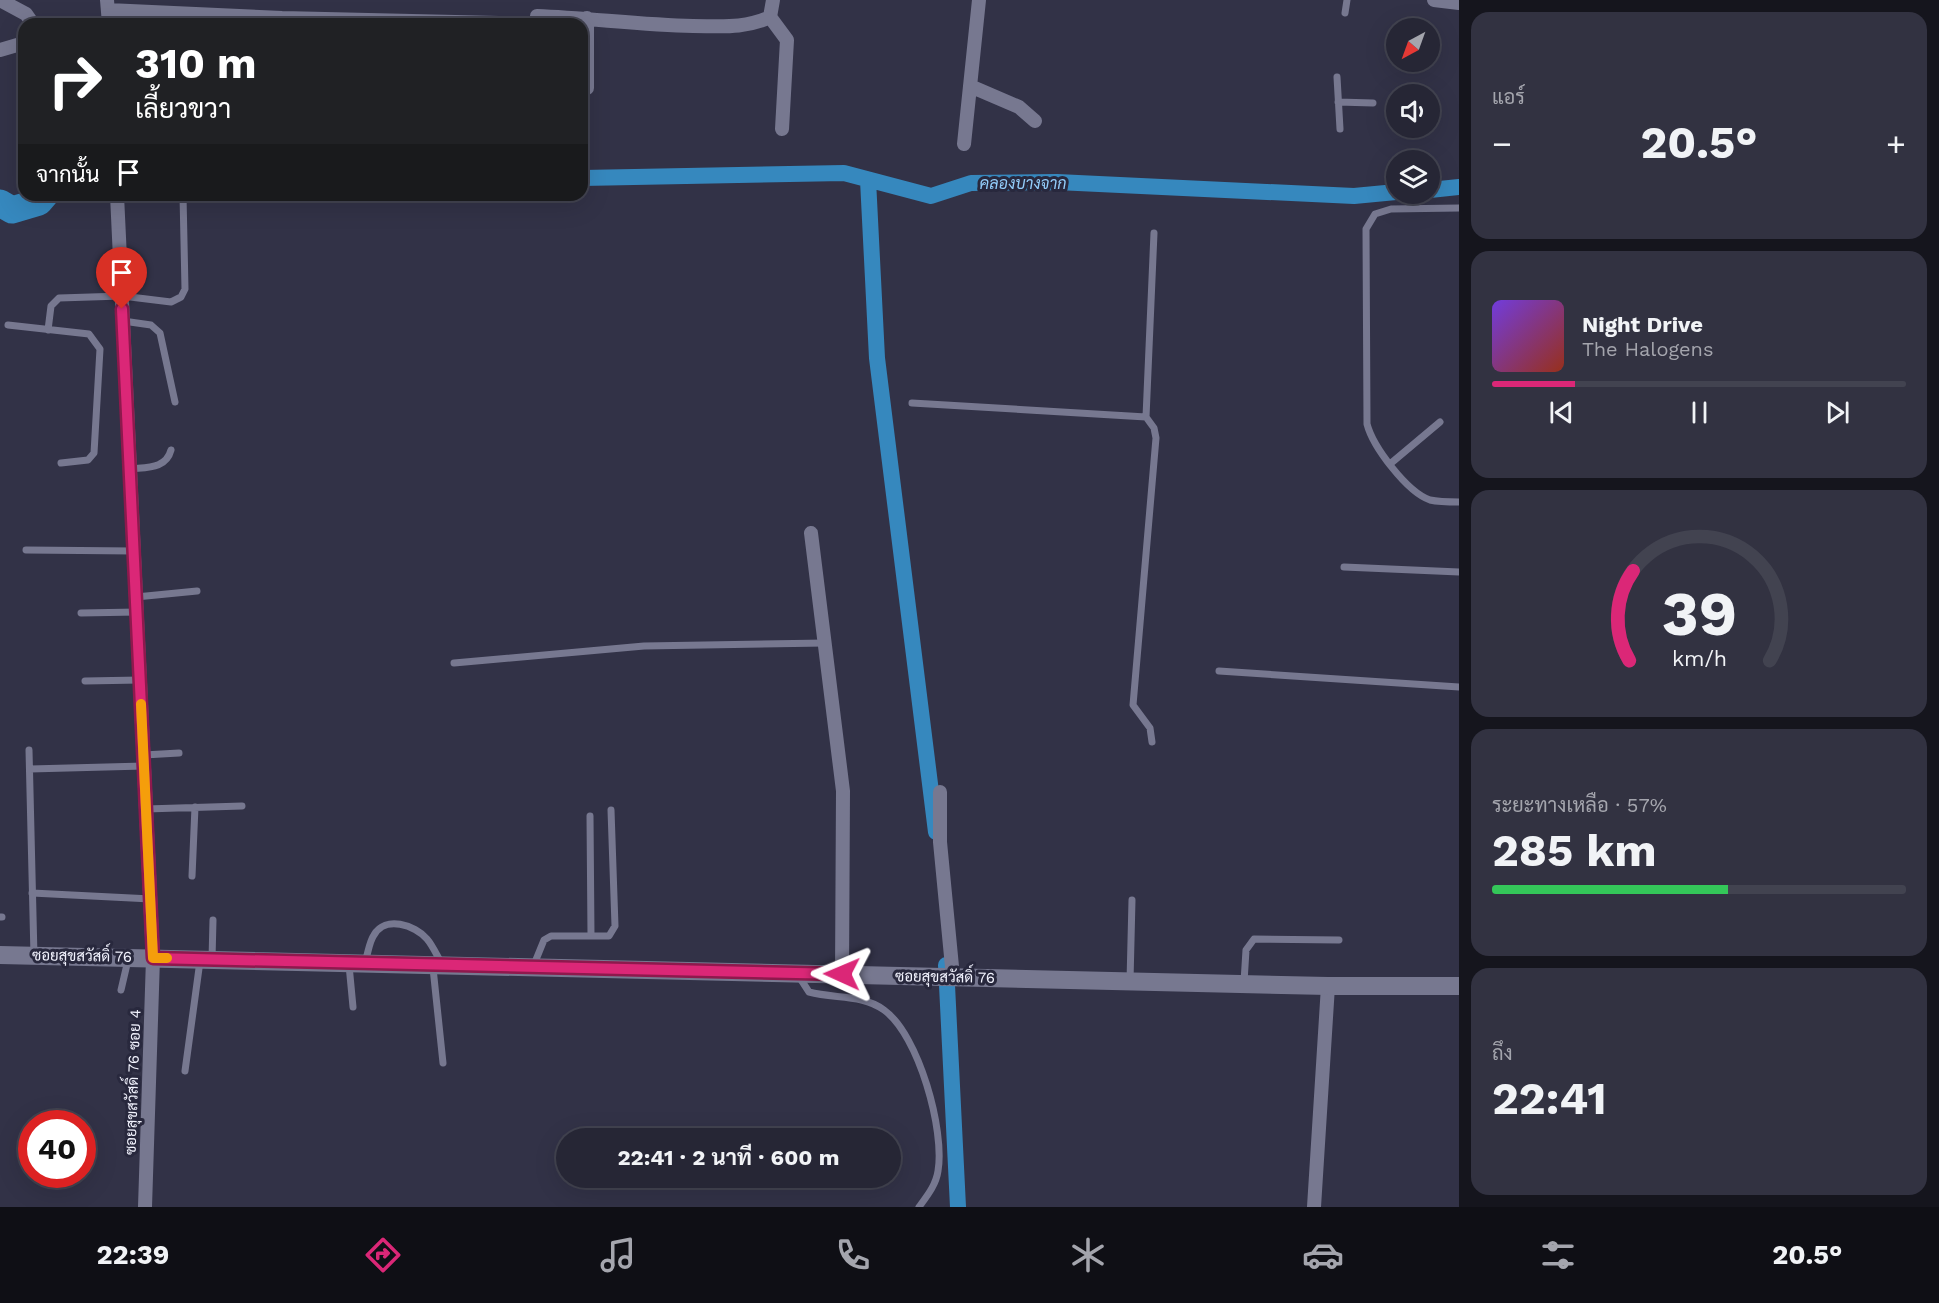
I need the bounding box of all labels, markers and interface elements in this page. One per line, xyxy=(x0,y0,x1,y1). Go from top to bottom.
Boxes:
north arrow xyxy=(1386,18,1440,72)
map controls xyxy=(1386,18,1440,204)
text: 310 m xyxy=(135,39,257,88)
icon: right xyxy=(36,42,114,120)
button: sound xyxy=(1386,84,1440,138)
text: แอร์ xyxy=(1492,85,1525,109)
text: เลี้ยวขวา xyxy=(135,93,231,125)
text: 20.5° xyxy=(1641,116,1757,169)
text: − xyxy=(1492,124,1512,163)
text: + xyxy=(1886,124,1906,163)
button: layers xyxy=(1386,150,1440,204)
icon: arrive xyxy=(112,156,145,189)
text: จากนั้น xyxy=(36,162,100,187)
water label: คลองบางจาก xyxy=(980,174,1066,193)
pin xyxy=(96,247,147,309)
icon: arrive xyxy=(105,256,138,289)
text: Night Drive xyxy=(1582,312,1703,337)
text: The Halogens xyxy=(1582,337,1714,361)
icon: previous xyxy=(1545,396,1578,429)
icon: pause xyxy=(1683,396,1716,429)
icon: next xyxy=(1821,396,1854,429)
text: 39 xyxy=(1661,577,1737,650)
text: km/h xyxy=(1671,646,1727,671)
text: ระยะทางเหลือ · 57% xyxy=(1492,793,1667,817)
text: 285 km xyxy=(1492,824,1656,877)
street label: ซอยสุขสวัสดิ์ 76 xyxy=(32,940,132,968)
position arrow xyxy=(810,942,874,1006)
street label: ซอยสุขสวัสดิ์ 76 xyxy=(895,961,995,989)
street label: ซอยสุขสวัสดิ์ 76 ซอย 4 xyxy=(115,1009,147,1155)
text: ถึง xyxy=(1492,1041,1513,1065)
text: 22:41 xyxy=(1492,1072,1607,1125)
speed limit sign: 40 xyxy=(18,1110,96,1188)
text: 22:41 · 2 นาที · 600 m xyxy=(618,1145,839,1170)
icon: directions xyxy=(362,1234,404,1276)
icon: music xyxy=(597,1234,639,1276)
icon: phone xyxy=(832,1234,874,1276)
icon: climate xyxy=(1067,1234,1109,1276)
icon: car xyxy=(1302,1234,1344,1276)
icon: filters xyxy=(1537,1234,1579,1276)
text: 22:39 xyxy=(96,1239,169,1271)
text: 20.5° xyxy=(1772,1239,1842,1271)

